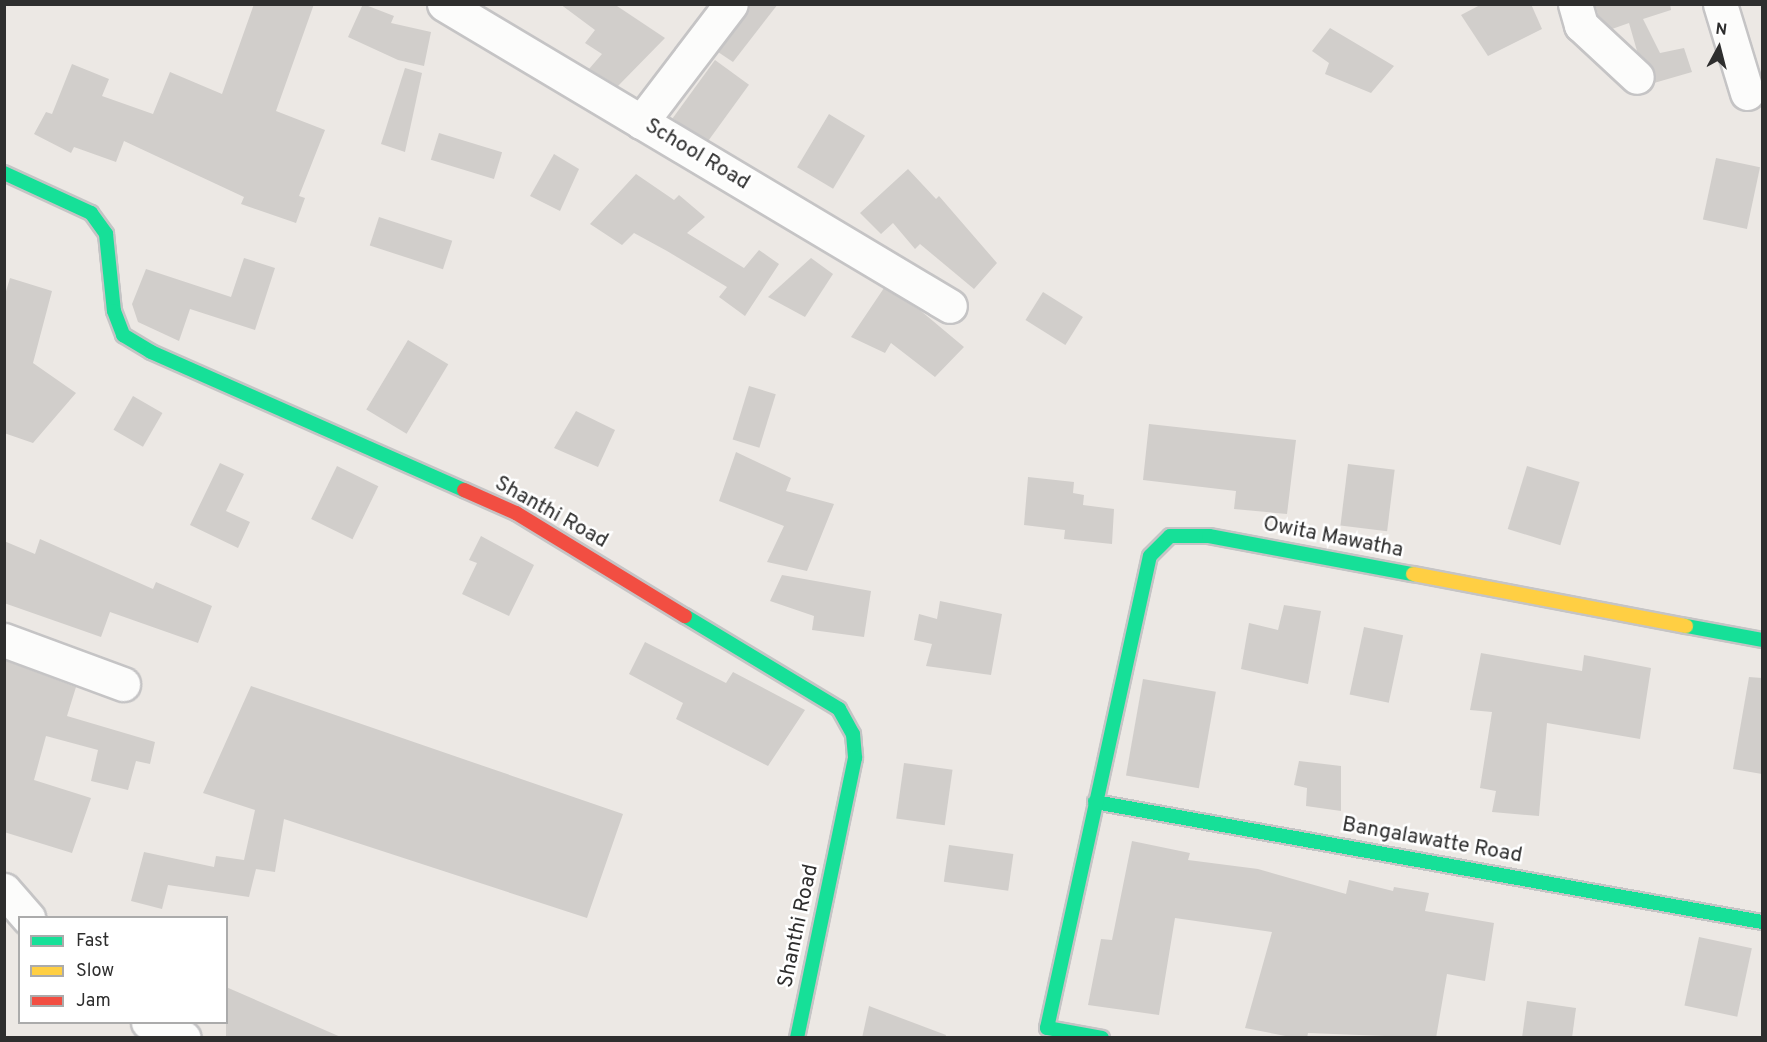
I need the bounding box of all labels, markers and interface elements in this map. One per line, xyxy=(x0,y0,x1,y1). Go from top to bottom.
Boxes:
north arrow xyxy=(1689,18,1749,78)
text: N xyxy=(1714,20,1728,41)
street label: School Road xyxy=(640,114,754,196)
street label: Shanthi Road xyxy=(490,472,612,554)
street label: Owita Mawatha xyxy=(1261,512,1405,564)
street label: Bangalawatte Road xyxy=(1340,813,1524,869)
street label: Shanthi Road xyxy=(774,862,824,990)
legend xyxy=(18,916,228,1024)
text: Fast xyxy=(76,930,109,953)
text: Slow xyxy=(76,960,114,983)
text: Jam xyxy=(76,990,111,1013)

